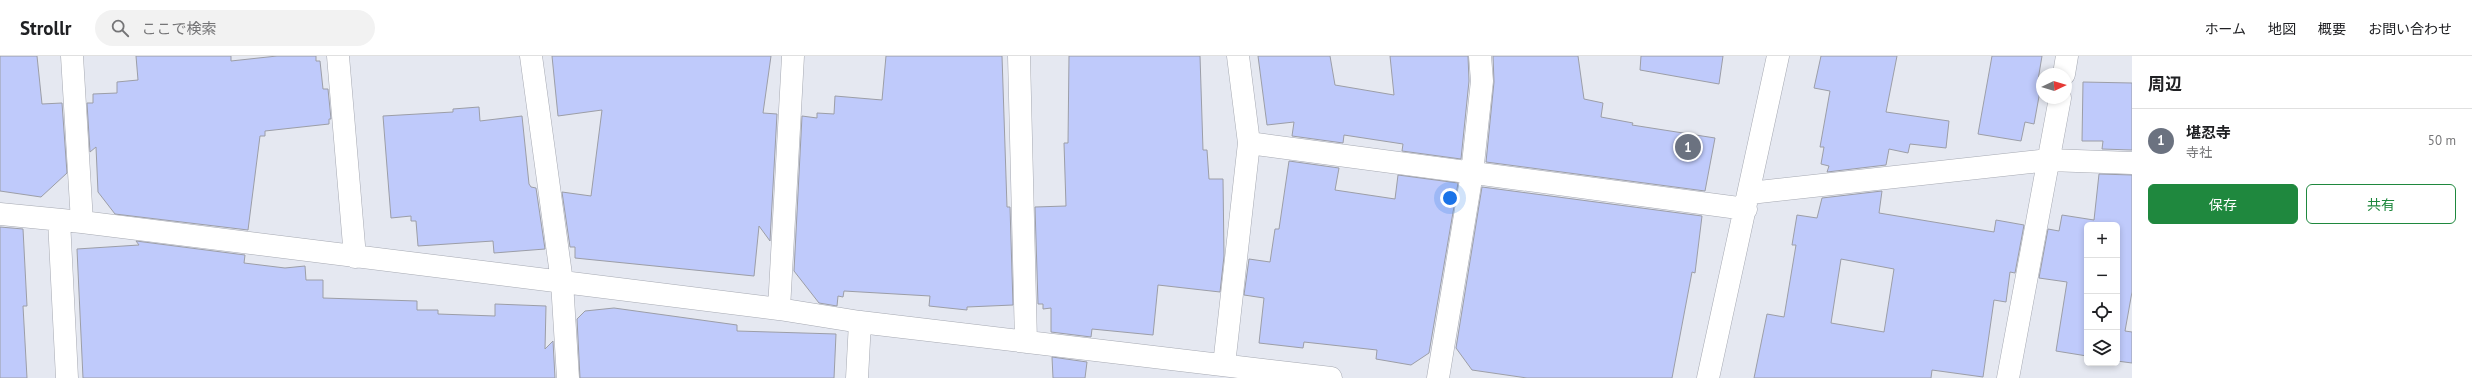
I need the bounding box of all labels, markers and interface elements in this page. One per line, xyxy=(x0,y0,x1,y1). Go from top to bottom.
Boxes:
search box xyxy=(95,10,375,46)
text: Strollr xyxy=(20,16,71,40)
icon: search xyxy=(109,17,131,39)
text: ここで検索 xyxy=(141,19,216,38)
text: ホーム xyxy=(2204,20,2246,38)
text: 地図 xyxy=(2268,20,2296,38)
text: 概要 xyxy=(2318,20,2346,38)
text: お問い合わせ xyxy=(2368,20,2452,38)
north arrow xyxy=(2036,68,2072,104)
text: 周辺 xyxy=(2148,73,2182,95)
text: 堪忍寺 xyxy=(2186,123,2231,142)
pin: 1 xyxy=(1675,132,1701,162)
text: 1 xyxy=(2157,132,2165,149)
text: 50 m xyxy=(2428,132,2456,149)
text: 寺社 xyxy=(2186,144,2212,161)
button: 保存 xyxy=(2148,184,2298,224)
button: 共有 xyxy=(2306,184,2456,224)
your location xyxy=(1440,188,1460,208)
map controls xyxy=(2084,222,2120,366)
button: + xyxy=(2084,222,2120,258)
button: − xyxy=(2084,258,2120,294)
button: locate xyxy=(2084,294,2120,330)
button: layers xyxy=(2084,330,2120,366)

